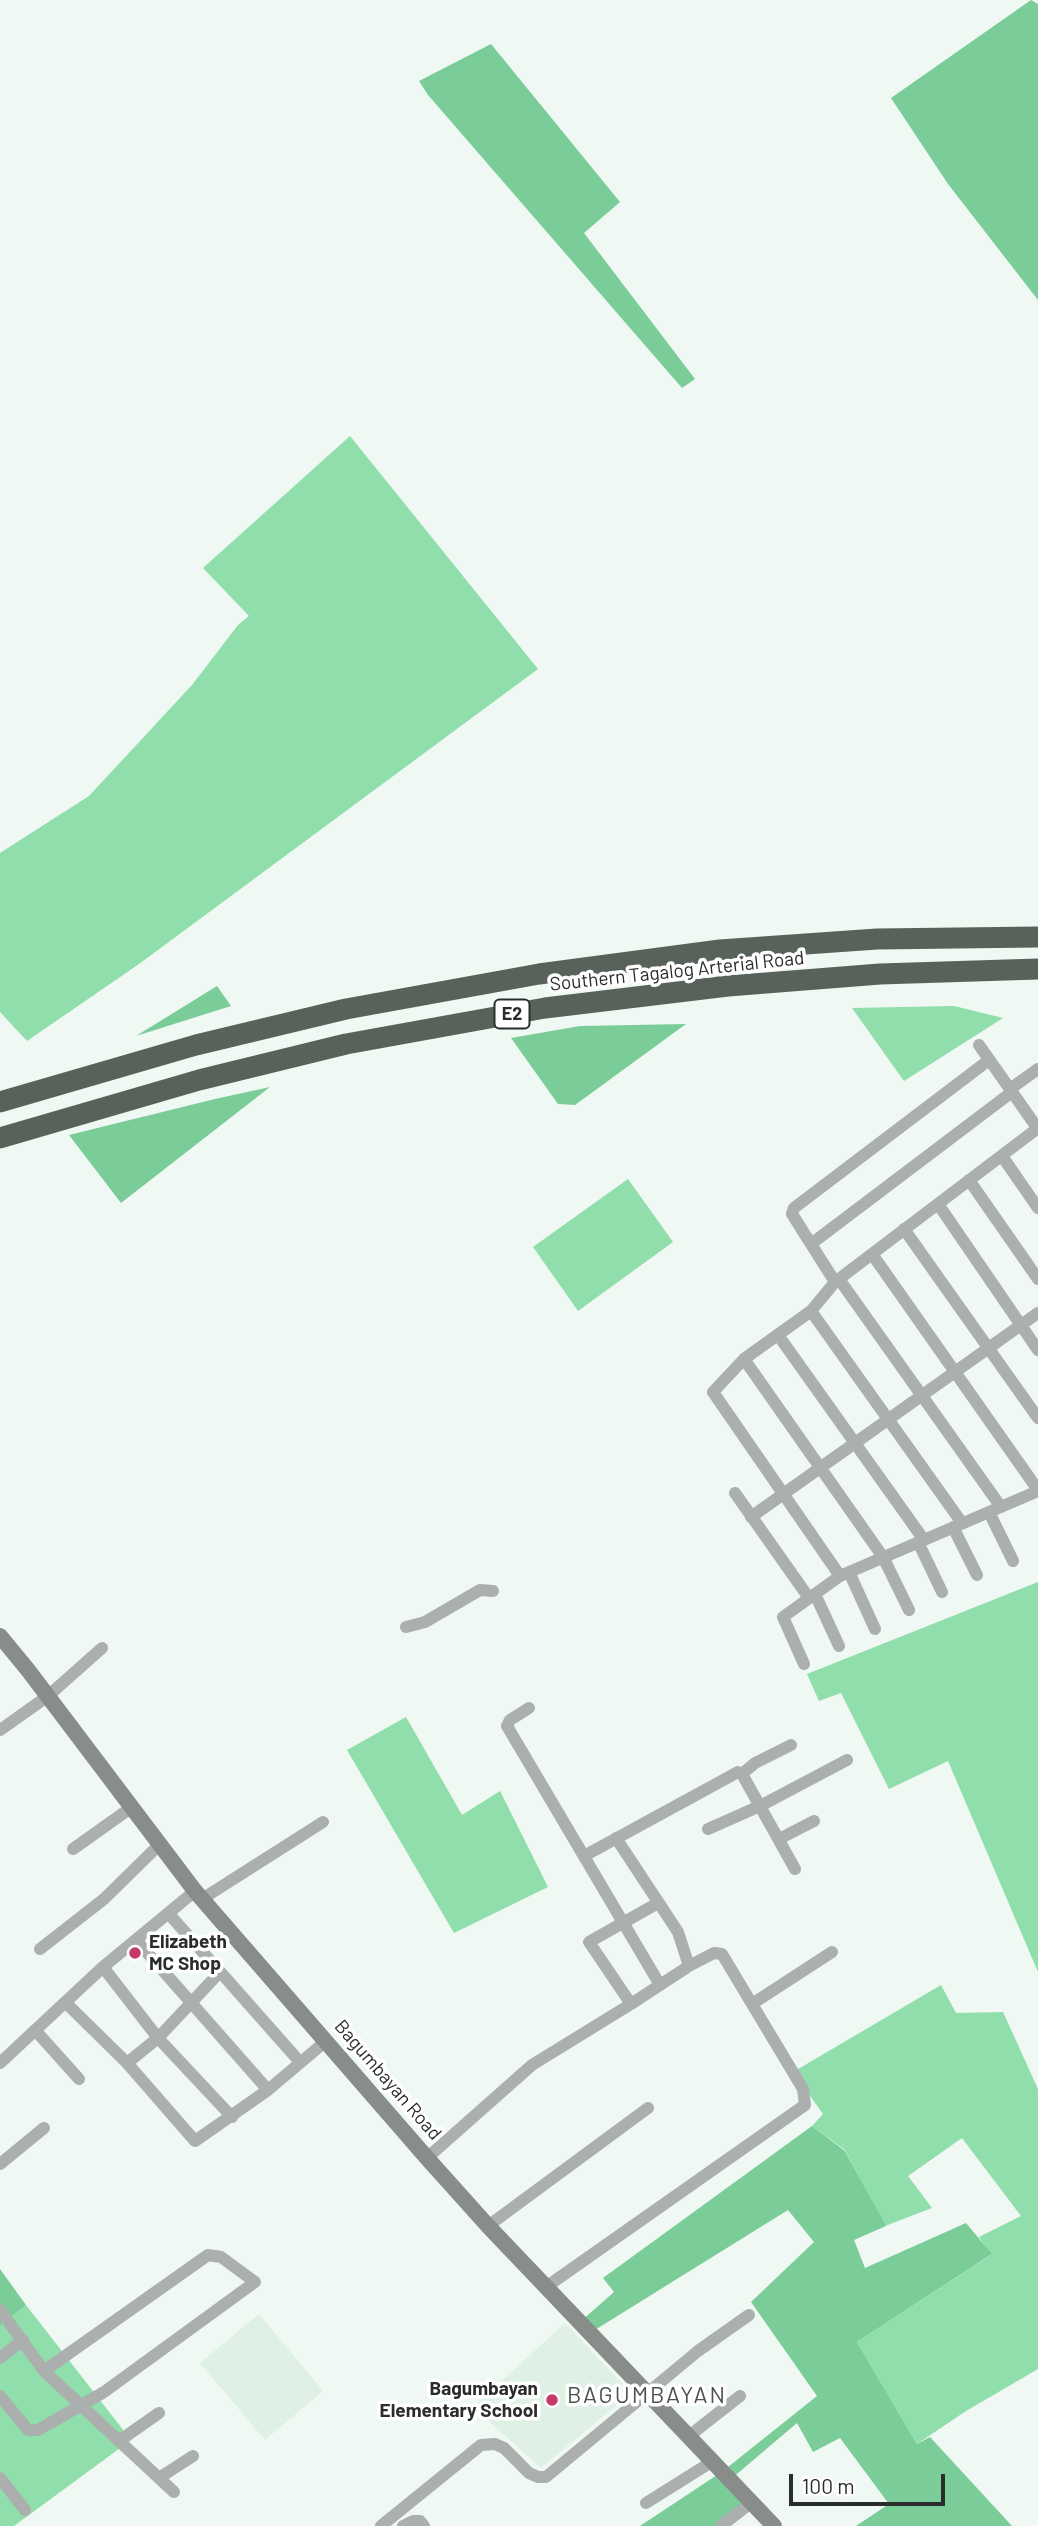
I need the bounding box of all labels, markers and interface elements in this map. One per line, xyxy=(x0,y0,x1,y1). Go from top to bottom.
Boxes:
street label: Southern Tagalog Arterial Road xyxy=(549,946,805,996)
road number: E2 xyxy=(494,1000,530,1028)
place label: Elizabeth MC Shop xyxy=(149,1931,227,1975)
marker: Elizabeth MC Shop xyxy=(127,1945,143,1961)
street label: Bagumbayan Road xyxy=(330,2015,446,2145)
place label: Bagumbayan Elementary School xyxy=(380,2378,538,2422)
district label: BAGUMBAYAN xyxy=(568,2381,726,2409)
marker: Bagumbayan Elementary School xyxy=(544,2392,560,2408)
scale bar xyxy=(793,2460,949,2504)
text: 100 m xyxy=(802,2473,855,2498)

